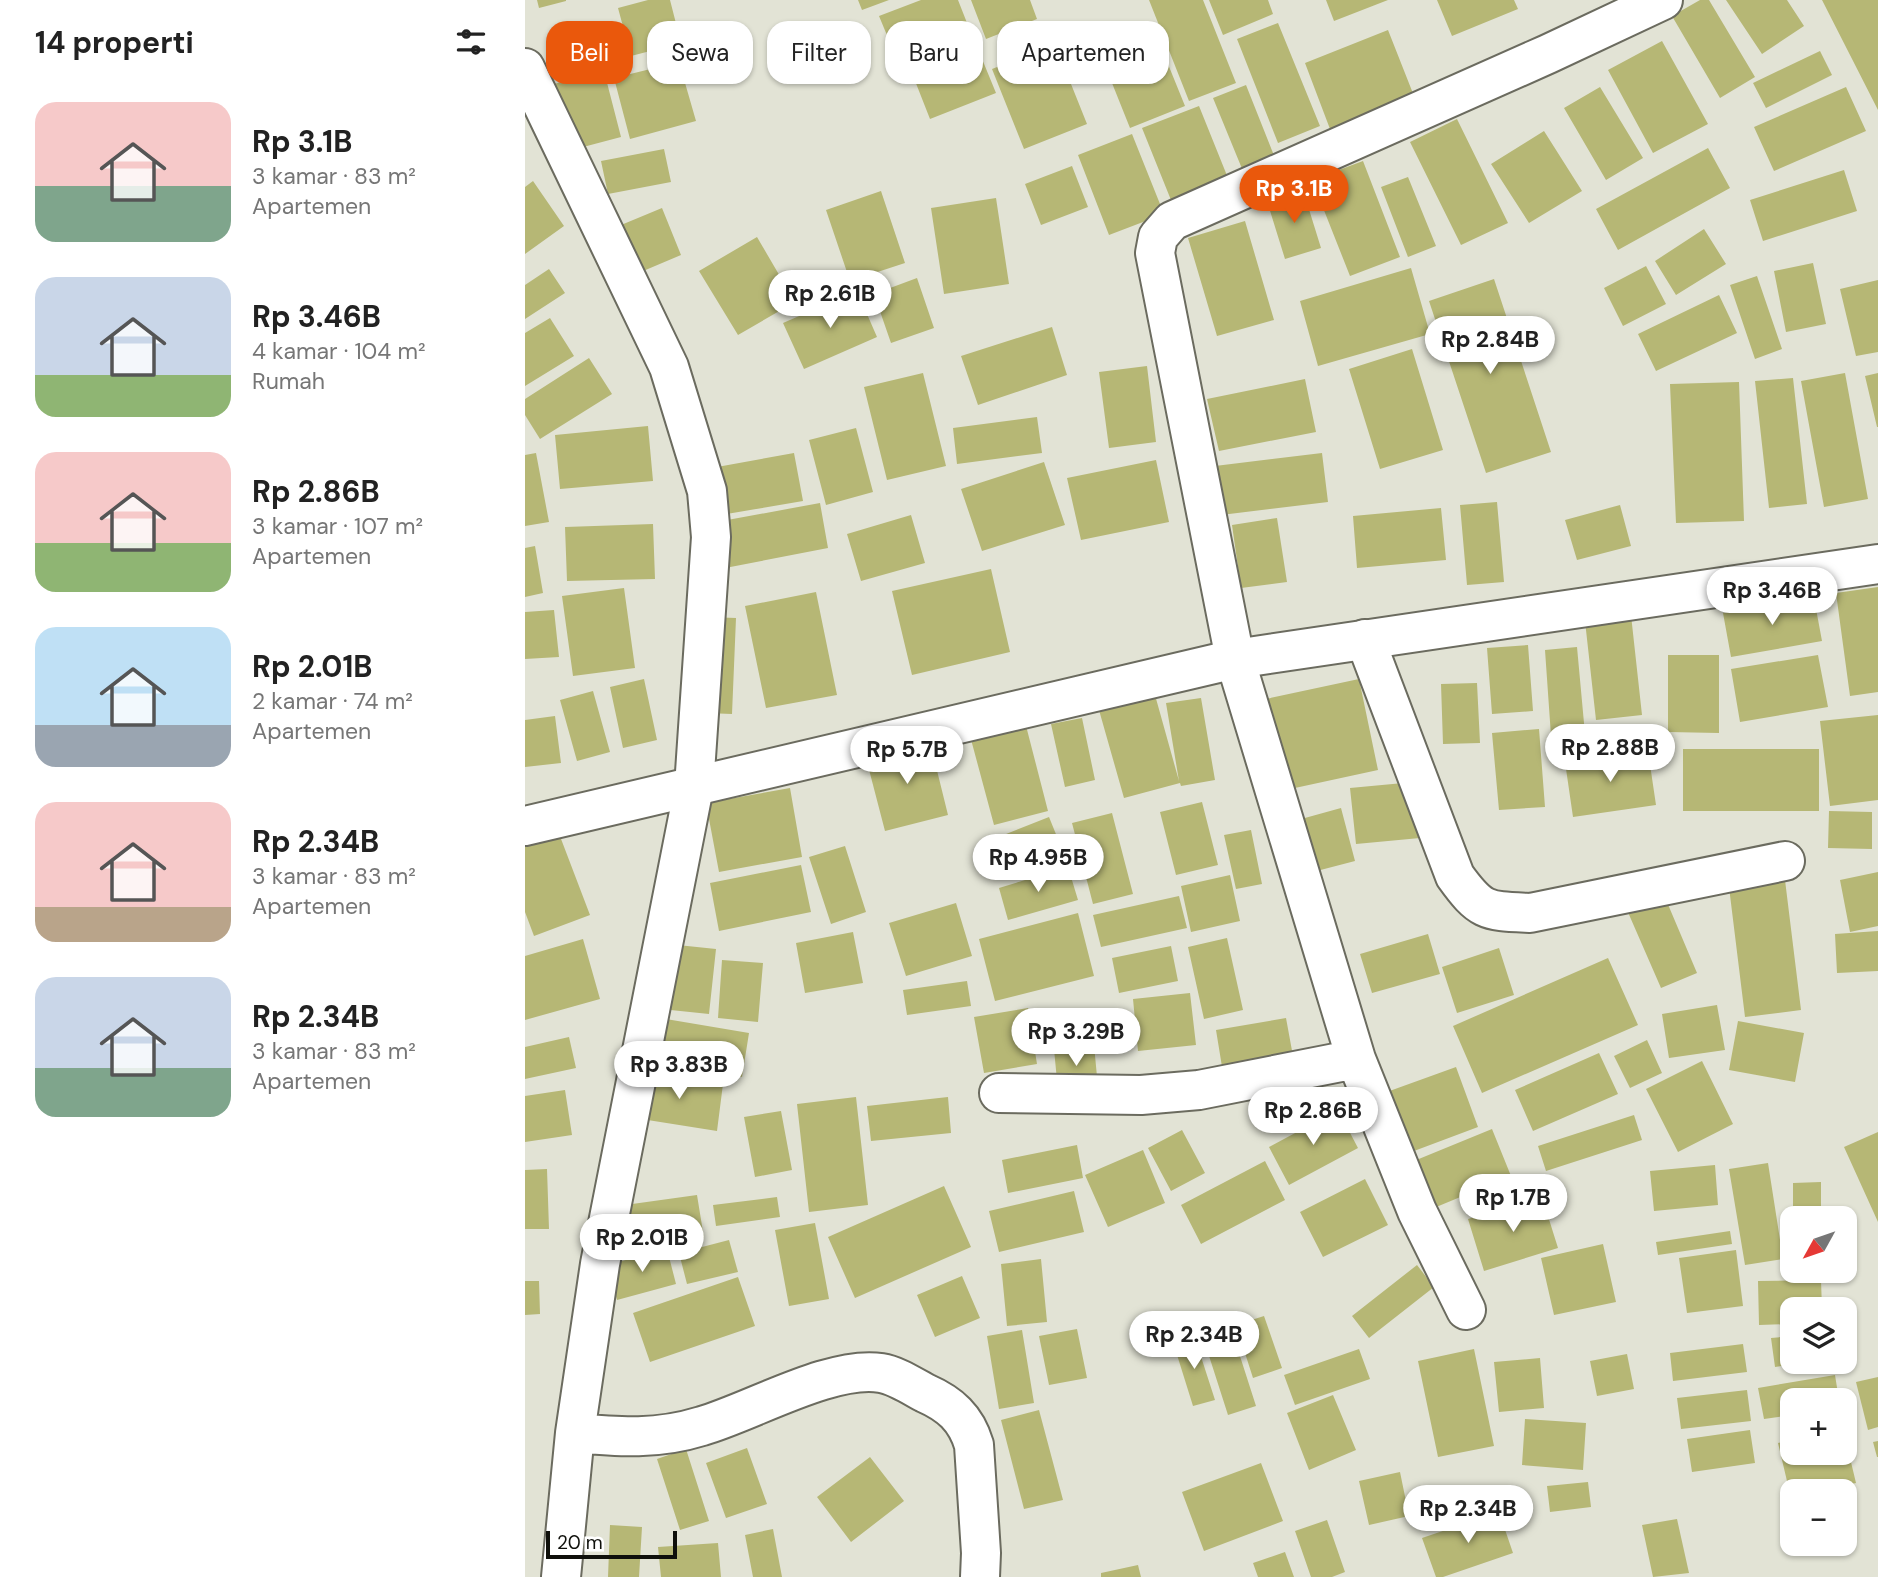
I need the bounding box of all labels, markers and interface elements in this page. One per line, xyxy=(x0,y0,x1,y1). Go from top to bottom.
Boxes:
chip: Beli xyxy=(546,21,633,84)
chip: Sewa xyxy=(647,21,753,84)
chip: Filter xyxy=(767,21,871,84)
chip: Baru xyxy=(885,21,983,84)
chip: Apartemen xyxy=(997,21,1169,84)
text: 14 properti xyxy=(35,23,194,62)
icon: filters xyxy=(452,23,490,61)
text: Rp 3.1B xyxy=(252,122,352,161)
icon: home xyxy=(91,130,175,214)
text: 3 kamar · 83 m² xyxy=(252,161,416,191)
pin: Rp 3.1B xyxy=(1229,166,1359,225)
text: Rp 3.1B xyxy=(1256,173,1332,203)
text: Apartemen xyxy=(252,191,371,221)
pin: Rp 2.61B xyxy=(758,270,902,330)
text: Rp 2.61B xyxy=(785,278,876,308)
text: Rp 3.46B xyxy=(252,297,381,336)
icon: home xyxy=(91,305,175,389)
pin: Rp 2.84B xyxy=(1418,316,1562,376)
text: Rp 2.84B xyxy=(1441,324,1539,354)
text: 4 kamar · 104 m² xyxy=(252,336,425,366)
text: Rumah xyxy=(252,366,325,396)
text: Rp 2.86B xyxy=(252,472,380,511)
icon: home xyxy=(91,480,175,564)
text: 3 kamar · 107 m² xyxy=(252,511,423,541)
text: Apartemen xyxy=(252,541,371,571)
pin: Rp 3.46B xyxy=(1700,568,1844,627)
text: Rp 3.46B xyxy=(1723,575,1821,605)
text: Rp 2.01B xyxy=(252,647,372,686)
icon: home xyxy=(91,655,175,739)
text: 2 kamar · 74 m² xyxy=(252,686,413,716)
text: Apartemen xyxy=(252,716,371,746)
pin: Rp 2.88B xyxy=(1538,724,1682,784)
pin: Rp 5.7B xyxy=(842,726,972,786)
text: Rp 2.88B xyxy=(1561,732,1659,762)
text: Rp 5.7B xyxy=(866,734,948,764)
text: Rp 2.34B xyxy=(252,822,379,861)
icon: home xyxy=(91,830,175,914)
pin: Rp 4.95B xyxy=(966,834,1110,894)
text: Rp 4.95B xyxy=(989,842,1087,872)
text: 3 kamar · 83 m² xyxy=(252,861,416,891)
text: Apartemen xyxy=(252,891,371,921)
text: Rp 2.34B xyxy=(252,997,379,1036)
icon: home xyxy=(91,1005,175,1089)
pin: Rp 3.29B xyxy=(1004,1009,1148,1068)
text: Rp 3.29B xyxy=(1027,1016,1125,1046)
text: 3 kamar · 83 m² xyxy=(252,1036,416,1066)
pin: Rp 3.83B xyxy=(607,1042,751,1101)
text: Rp 3.83B xyxy=(630,1049,728,1079)
text: Apartemen xyxy=(252,1066,371,1096)
pin: Rp 2.86B xyxy=(1241,1088,1385,1147)
text: Rp 2.86B xyxy=(1264,1095,1362,1125)
pin: Rp 1.7B xyxy=(1448,1174,1578,1234)
text: Rp 1.7B xyxy=(1475,1182,1551,1212)
north arrow xyxy=(1780,1206,1857,1283)
map controls xyxy=(1780,1206,1857,1556)
pin: Rp 2.01B xyxy=(570,1214,714,1274)
text: Rp 2.01B xyxy=(596,1222,688,1252)
button: layers xyxy=(1780,1297,1857,1374)
pin: Rp 2.34B xyxy=(1122,1312,1266,1371)
text: Rp 2.34B xyxy=(1145,1319,1243,1349)
button: + xyxy=(1780,1388,1857,1465)
button: − xyxy=(1780,1479,1857,1556)
pin: Rp 2.34B xyxy=(1396,1486,1540,1545)
text: Rp 2.34B xyxy=(1419,1493,1517,1523)
scale bar xyxy=(546,1528,677,1560)
text: 20 m xyxy=(557,1530,603,1555)

